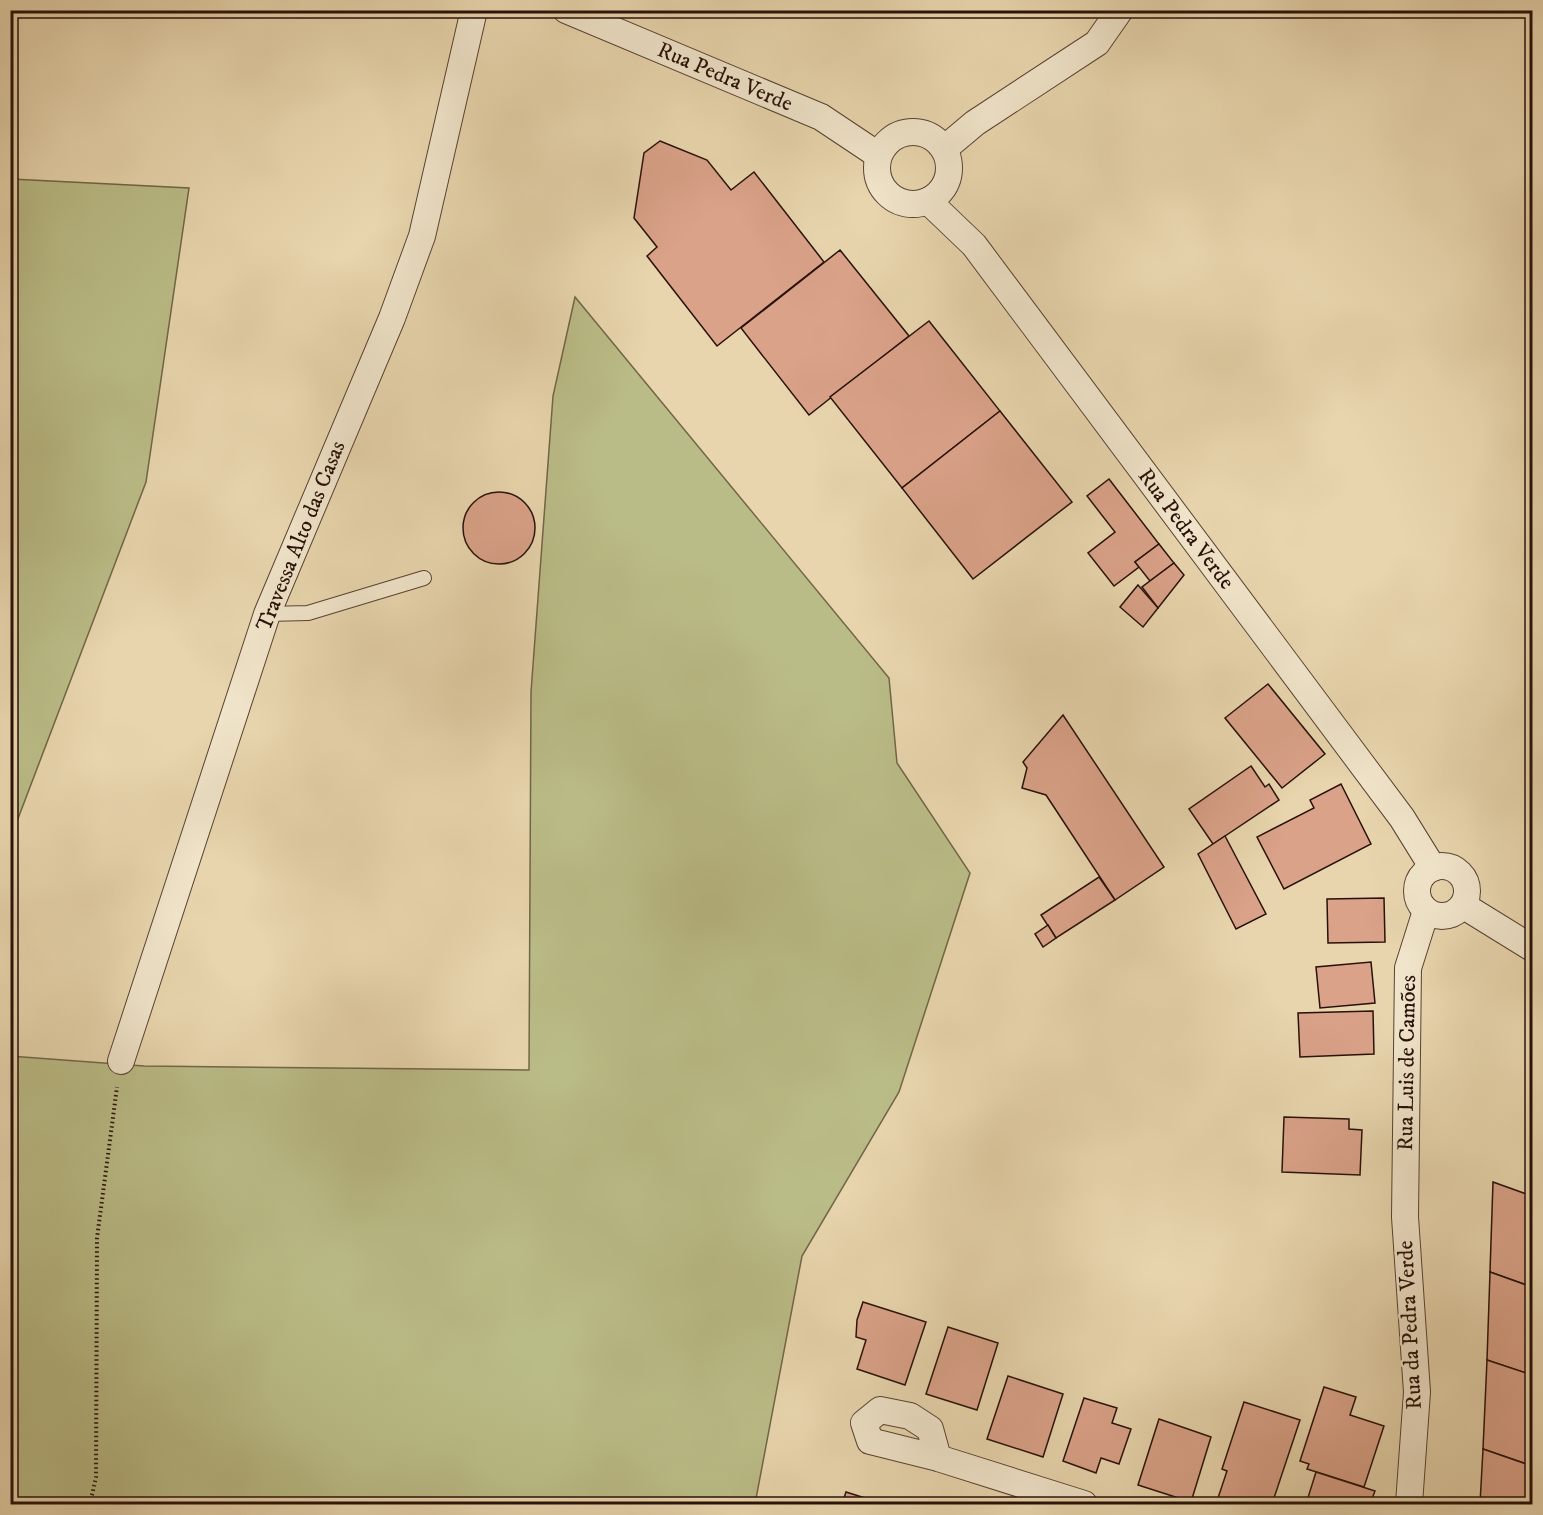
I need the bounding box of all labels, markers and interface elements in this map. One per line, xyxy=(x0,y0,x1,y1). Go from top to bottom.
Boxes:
street label: Rua Pedra Verde xyxy=(653,36,797,118)
street label: Travessa Alto das Casas xyxy=(251,437,351,635)
street label: Rua Pedra Verde xyxy=(1132,463,1240,595)
street label: Rua Luis de Camões xyxy=(1392,975,1422,1151)
street label: Rua da Pedra Verde xyxy=(1392,1240,1428,1410)

